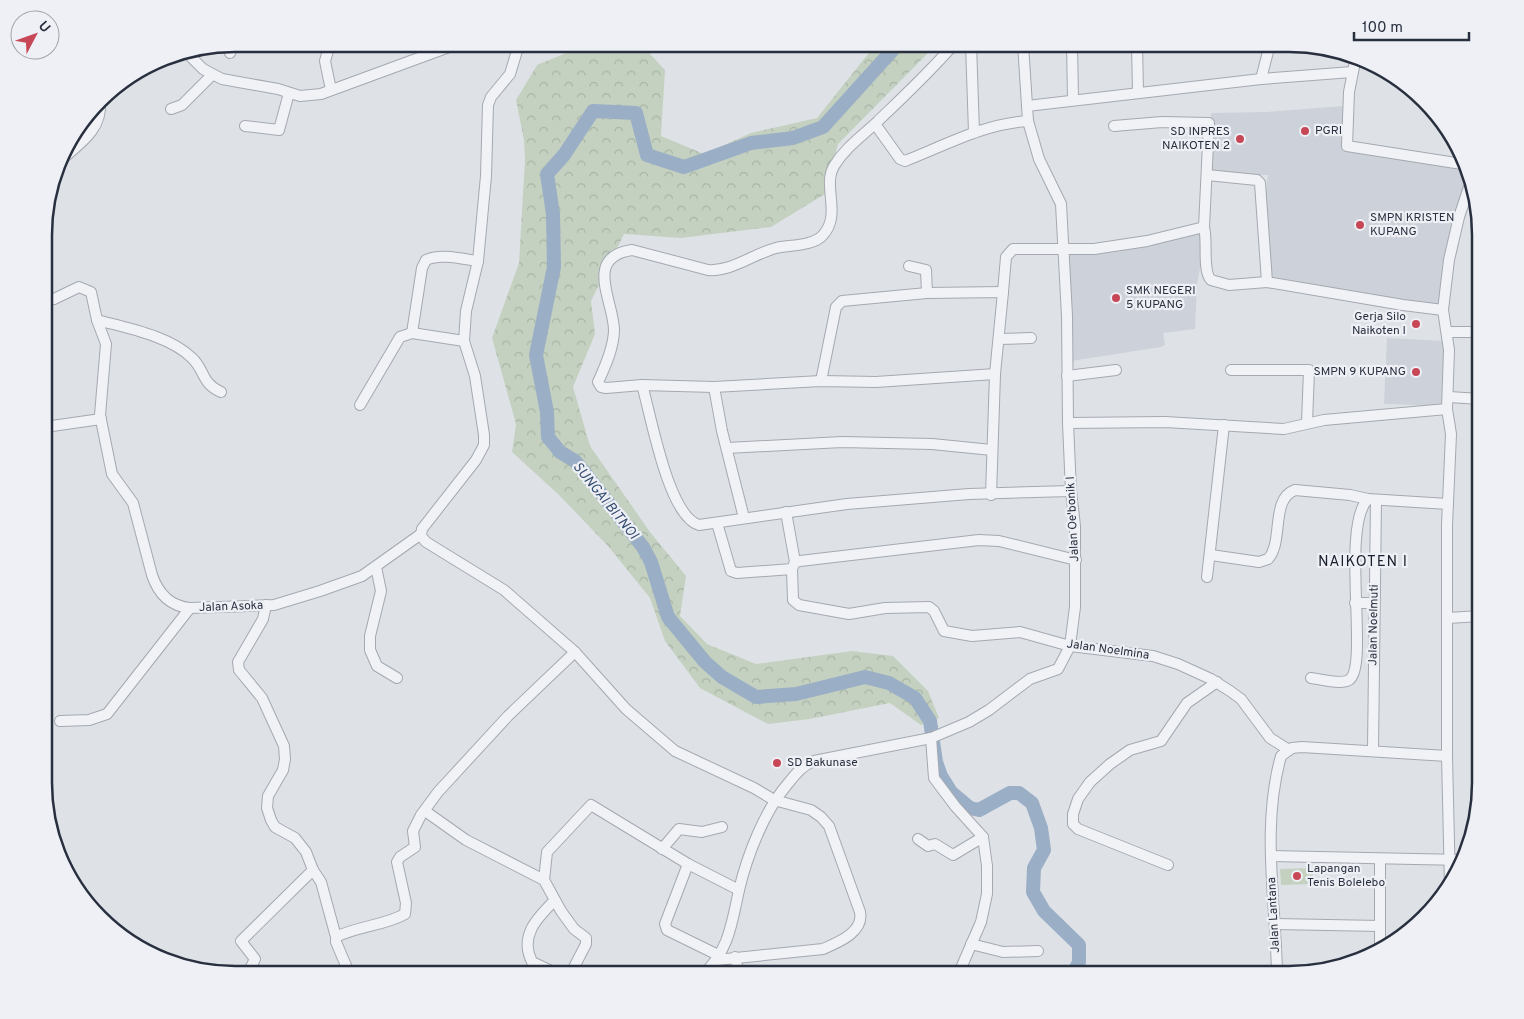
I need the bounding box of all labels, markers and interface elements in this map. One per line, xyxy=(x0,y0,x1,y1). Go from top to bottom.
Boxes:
north arrow xyxy=(10,10,60,60)
scale bar xyxy=(1354,10,1469,42)
text: U xyxy=(34,18,53,37)
text: 100 m xyxy=(1362,19,1403,38)
place label: PGRI xyxy=(1315,123,1342,139)
place label: SD INPRES NAIKOTEN 2 xyxy=(1162,124,1230,154)
marker: PGRI xyxy=(1299,125,1311,137)
marker: SD INPRES NAIKOTEN 2 xyxy=(1234,133,1246,145)
place label: SMPN KRISTEN KUPANG xyxy=(1370,210,1454,240)
marker: SMPN KRISTEN KUPANG xyxy=(1354,219,1366,231)
place label: SMK NEGERI 5 KUPANG xyxy=(1126,283,1196,313)
marker: SMK NEGERI 5 KUPANG xyxy=(1110,292,1122,304)
place label: Gerja Silo Naikoten I xyxy=(1352,309,1406,339)
marker: Gerja Silo Naikoten I xyxy=(1410,318,1422,330)
place label: SMPN 9 KUPANG xyxy=(1313,364,1406,380)
marker: SMPN 9 KUPANG xyxy=(1410,366,1422,378)
water label: SUNGAI BITNOI xyxy=(569,459,642,544)
street label: Jalan Oe'bonik I xyxy=(1063,476,1083,562)
district label: NAIKOTEN I xyxy=(1318,553,1408,572)
street label: Jalan Noelmuti xyxy=(1365,584,1383,666)
street label: Jalan Asoka xyxy=(199,598,263,616)
street label: Jalan Noelmina xyxy=(1066,636,1150,664)
place label: SD Bakunase xyxy=(787,755,858,771)
marker: SD Bakunase xyxy=(771,757,783,769)
place label: Lapangan Tenis Bolelebo xyxy=(1307,861,1386,891)
marker: Lapangan Tenis Bolelebo xyxy=(1291,870,1303,882)
street label: Jalan Lantana xyxy=(1264,877,1284,953)

